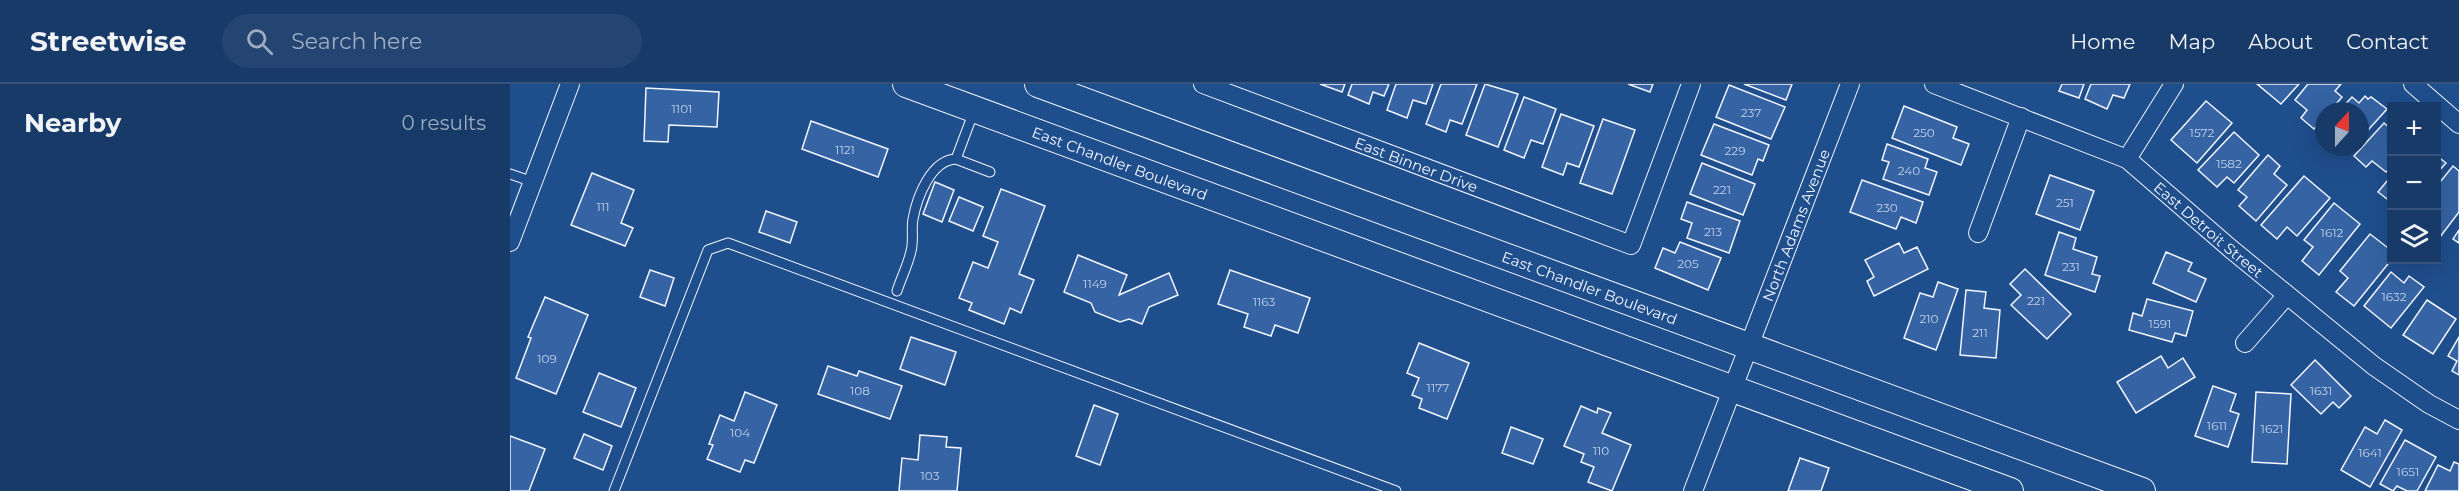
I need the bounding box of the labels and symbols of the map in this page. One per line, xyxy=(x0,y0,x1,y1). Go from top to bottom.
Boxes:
house number: 1101 xyxy=(672,101,692,116)
north arrow xyxy=(2315,102,2369,156)
house number: 237 xyxy=(1741,105,1761,120)
street label: East Chandler Boulevard xyxy=(1030,122,1210,204)
house number: 250 xyxy=(1913,125,1935,140)
house number: 1572 xyxy=(2190,125,2215,140)
street label: East Binner Drive xyxy=(1352,132,1481,196)
house number: 1121 xyxy=(835,142,855,157)
house number: 229 xyxy=(1725,143,1745,158)
street label: North Adams Avenue xyxy=(1758,146,1834,304)
house number: 1582 xyxy=(2216,156,2242,171)
house number: 240 xyxy=(1898,163,1920,178)
street label: East Detroit Street xyxy=(2150,177,2268,281)
house number: 221 xyxy=(1713,182,1731,197)
house number: 251 xyxy=(2056,195,2074,210)
house number: 111 xyxy=(597,199,610,214)
house number: 230 xyxy=(1876,200,1898,215)
house number: 213 xyxy=(1704,224,1722,239)
house number: 1612 xyxy=(2321,225,2344,240)
street label: East Chandler Boulevard xyxy=(1499,246,1680,328)
house number: 205 xyxy=(1677,256,1699,271)
house number: 231 xyxy=(2062,259,2080,274)
house number: 1149 xyxy=(1083,276,1107,291)
house number: 1632 xyxy=(2381,289,2407,304)
house number: 221 xyxy=(2027,293,2045,308)
house number: 1163 xyxy=(1253,294,1276,309)
house number: 210 xyxy=(1919,311,1939,326)
house number: 1591 xyxy=(2149,316,2171,331)
house number: 211 xyxy=(1972,325,1988,340)
house number: 109 xyxy=(537,351,557,366)
house number: 1177 xyxy=(1427,380,1449,395)
house number: 108 xyxy=(850,383,870,398)
house number: 1631 xyxy=(2310,383,2332,398)
house number: 1611 xyxy=(2207,418,2227,433)
house number: 1621 xyxy=(2261,421,2283,436)
house number: 104 xyxy=(730,425,750,440)
house number: 110 xyxy=(1593,443,1609,458)
house number: 1641 xyxy=(2358,445,2382,460)
house number: 1651 xyxy=(2397,464,2419,479)
house number: 103 xyxy=(921,468,940,483)

